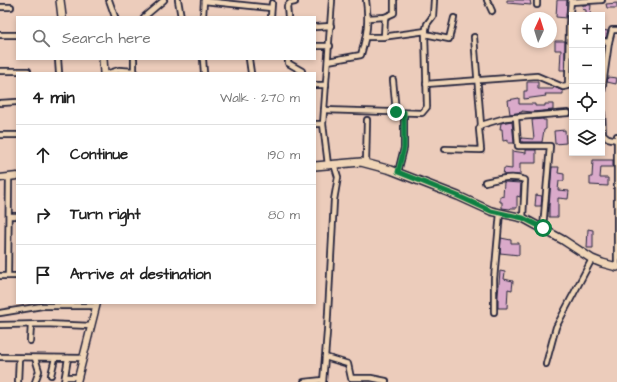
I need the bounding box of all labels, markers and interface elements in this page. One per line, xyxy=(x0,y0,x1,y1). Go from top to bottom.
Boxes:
north arrow xyxy=(521,12,557,48)
map controls xyxy=(569,12,605,156)
button: + xyxy=(569,12,605,48)
search box xyxy=(16,16,316,60)
icon: search xyxy=(30,27,52,49)
text: Search here xyxy=(62,28,151,49)
button: − xyxy=(569,48,605,84)
button: locate xyxy=(569,84,605,120)
text: 4 min xyxy=(32,86,75,110)
text: Walk · 270 m xyxy=(220,89,300,107)
route end xyxy=(387,103,405,121)
button: layers xyxy=(569,120,605,156)
icon: ahead xyxy=(32,144,54,166)
text: Continue xyxy=(70,144,128,165)
text: 190 m xyxy=(267,146,300,164)
icon: right xyxy=(32,204,54,226)
text: Turn right xyxy=(70,204,141,225)
text: 80 m xyxy=(268,206,300,224)
route start xyxy=(534,219,552,237)
icon: arrive xyxy=(32,264,54,286)
text: Arrive at destination xyxy=(70,264,211,285)

